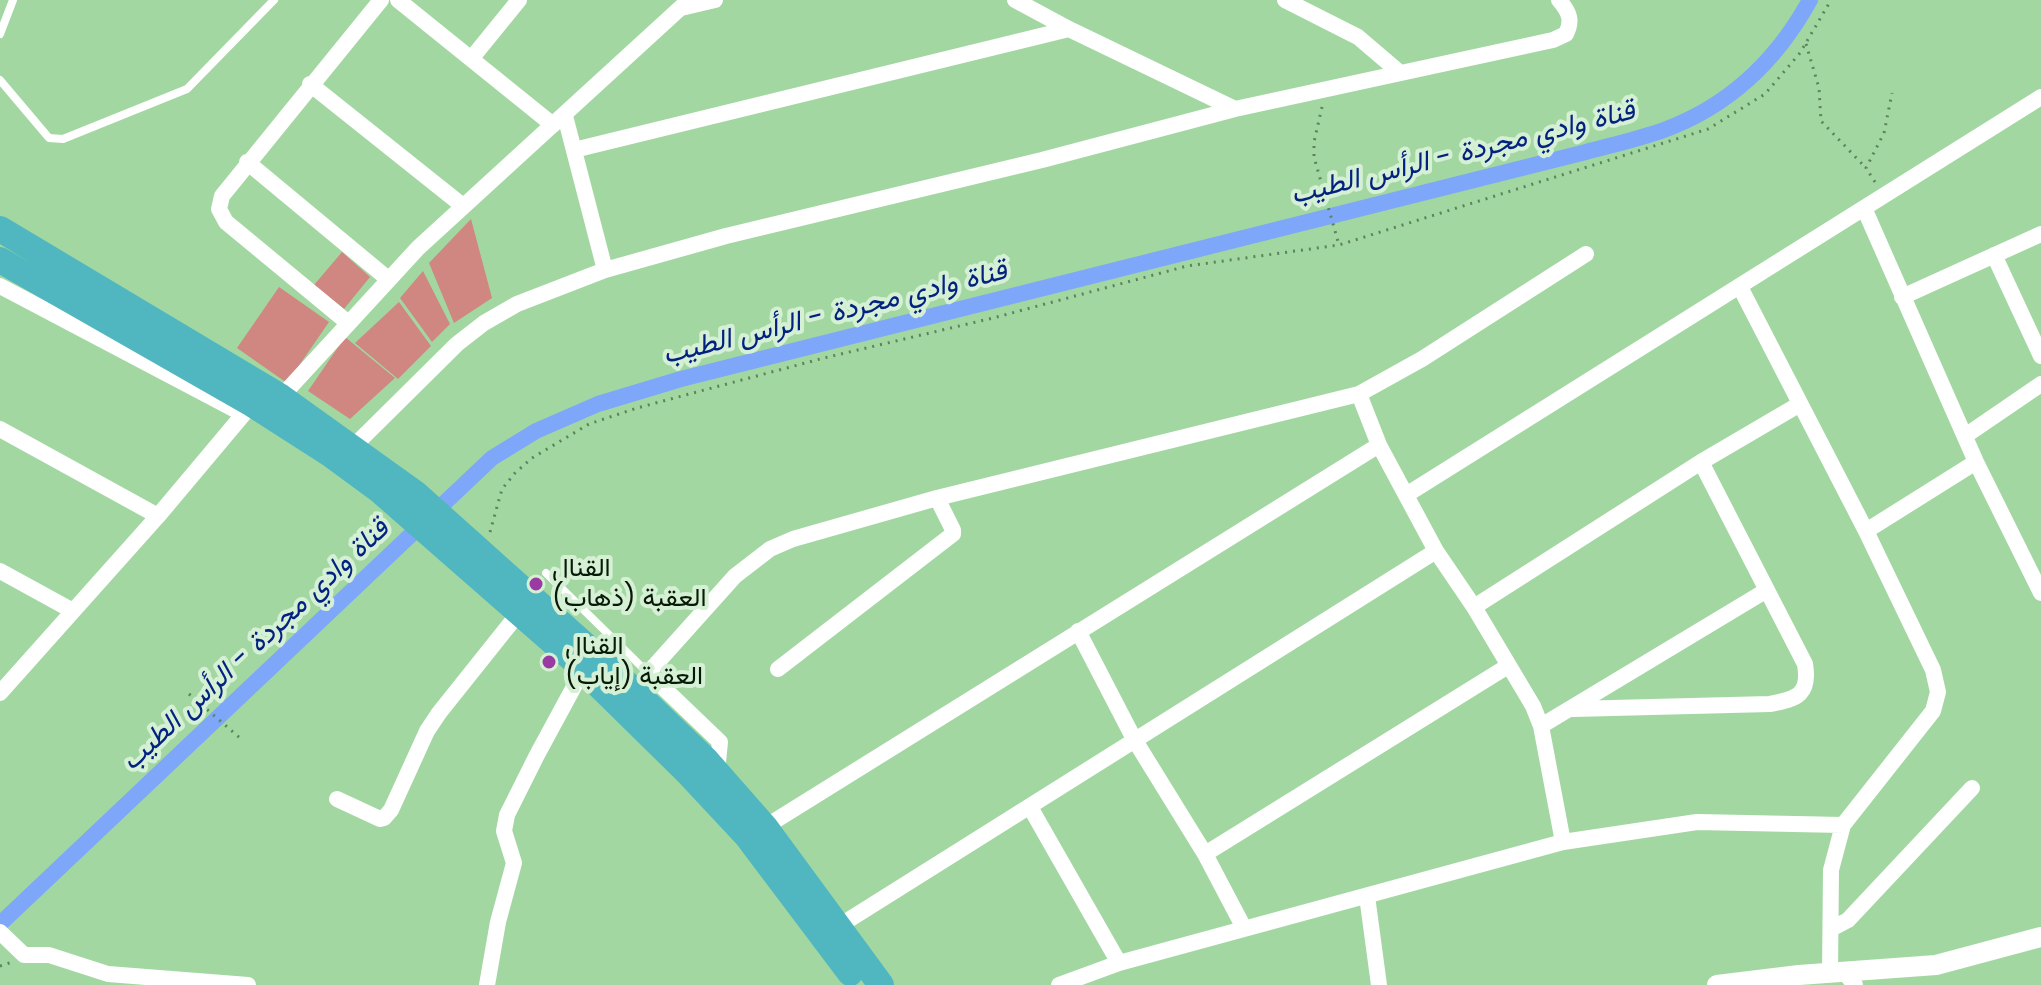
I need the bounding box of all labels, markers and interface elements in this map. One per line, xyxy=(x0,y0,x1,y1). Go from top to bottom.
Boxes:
water label: قناة وادي مجردة - الرأس الطيب xyxy=(1287,95,1639,213)
water label: قناة وادي مجردة - الرأس الطيب xyxy=(659,255,1011,373)
water label: قناة وادي مجردة - الرأس الطيب xyxy=(115,513,397,779)
place label: القنال العقبة (ذهاب) xyxy=(552,553,706,614)
marker: القنال العقبة (ذهاب) xyxy=(527,575,545,593)
place label: القنال العقبة (إياب) xyxy=(565,631,703,692)
marker: القنال العقبة (إياب) xyxy=(540,653,558,671)

